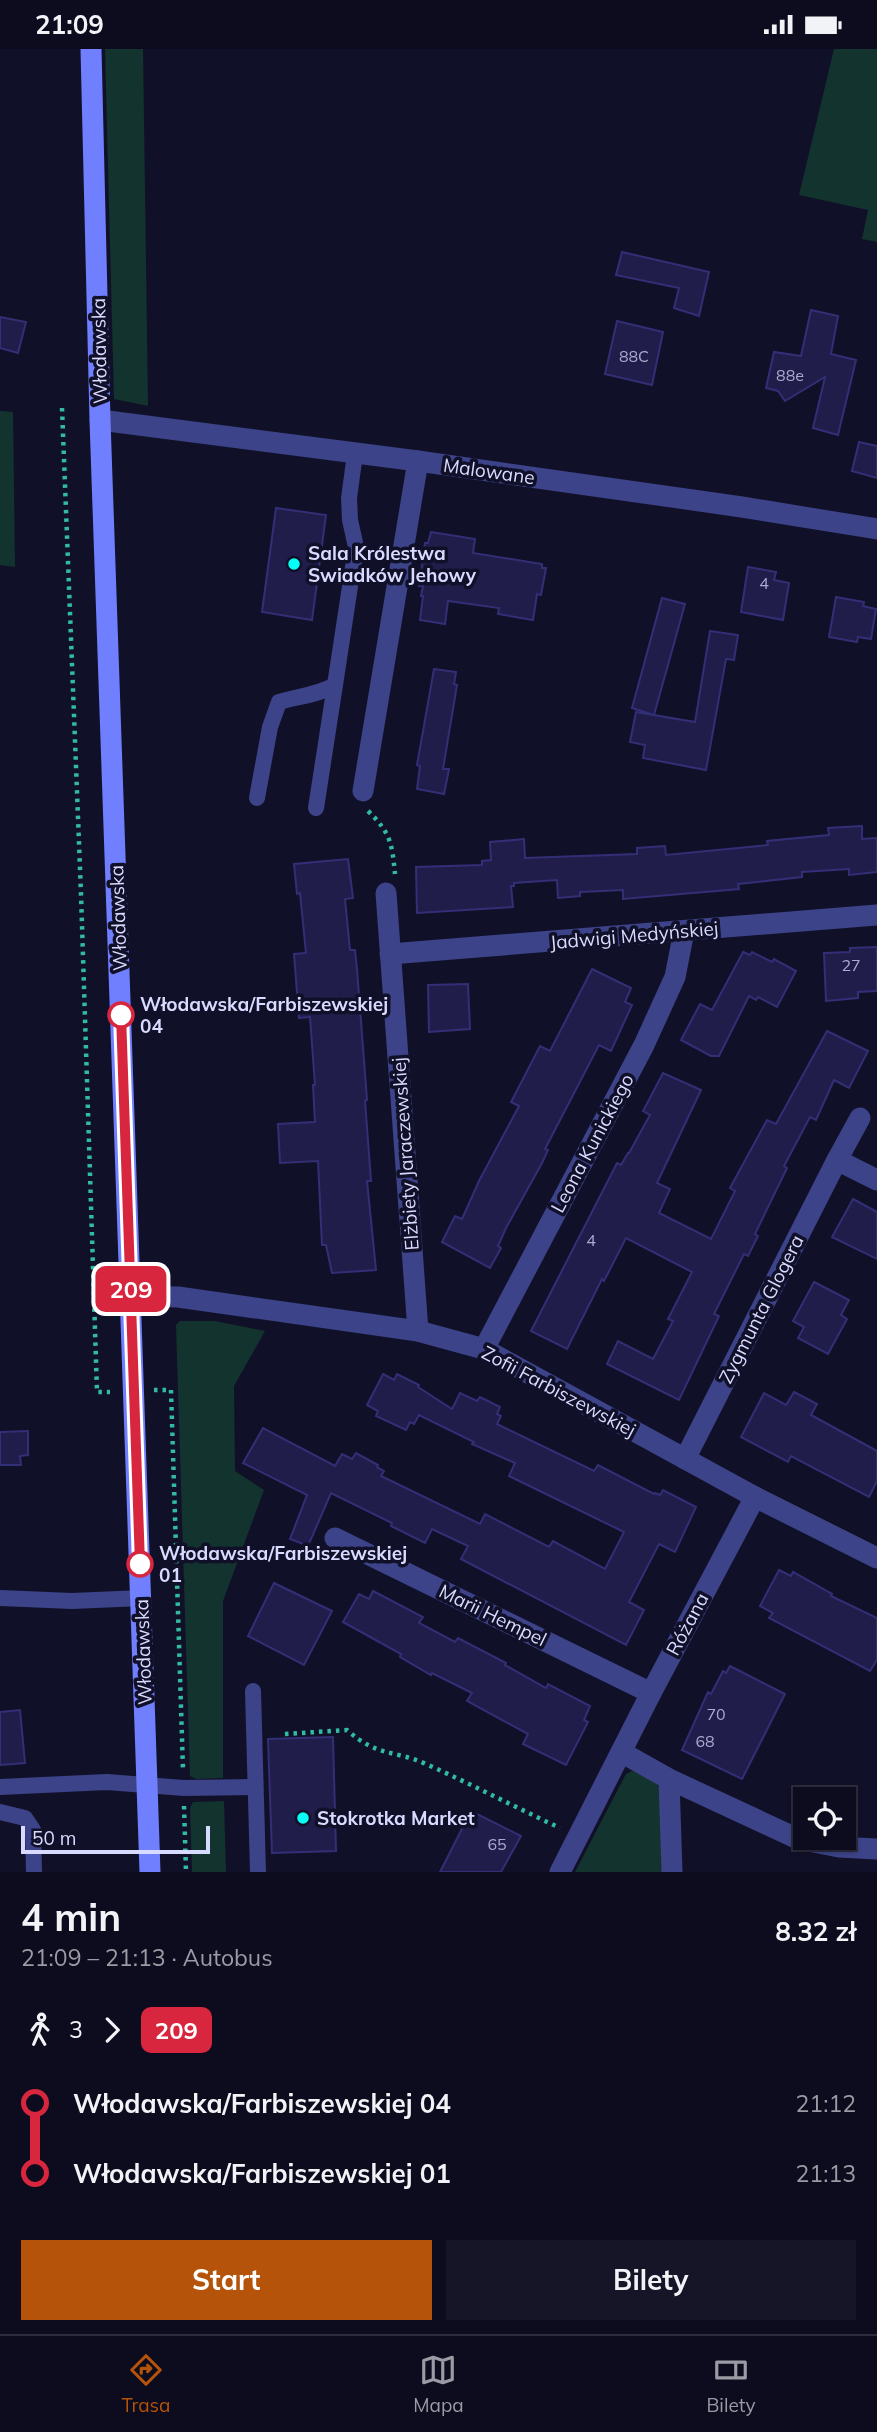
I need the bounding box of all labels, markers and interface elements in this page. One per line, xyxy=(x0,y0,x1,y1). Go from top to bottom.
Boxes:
text: 21:09 xyxy=(35,8,104,41)
street label: Włodawska xyxy=(86,298,112,404)
house number: 88C xyxy=(619,346,649,366)
house number: 88e xyxy=(776,365,804,385)
street label: Malowane xyxy=(442,453,536,489)
place label: Sala Królestwa Swiadków Jehowy xyxy=(308,541,477,587)
marker: Sala Królestwa Swiadków Jehowy xyxy=(286,556,302,572)
house number: 4 xyxy=(759,573,769,593)
street label: Włodawska xyxy=(104,865,132,971)
street label: Jadwigi Medyńskiej xyxy=(549,916,719,954)
house number: 27 xyxy=(841,955,861,975)
place label: Włodawska/Farbiszewskiej 04 xyxy=(140,992,388,1038)
marker: Włodawska/Farbiszewskiej 04 xyxy=(108,1002,134,1028)
street label: Elżbiety Jaraczewskiej xyxy=(386,1057,424,1251)
street label: Leona Kunickiego xyxy=(545,1069,639,1217)
house number: 4 xyxy=(586,1230,596,1250)
street label: Zygmunta Glogera xyxy=(713,1231,809,1387)
line badge: 209 xyxy=(91,1266,171,1312)
text: 209 xyxy=(109,1274,153,1304)
street label: Zofii Farbiszewskiej xyxy=(478,1340,640,1442)
place label: Włodawska/Farbiszewskiej 01 xyxy=(159,1541,407,1587)
marker: Włodawska/Farbiszewskiej 01 xyxy=(127,1551,153,1577)
street label: Marii Hempel xyxy=(435,1579,551,1651)
street label: Różana xyxy=(661,1589,713,1659)
street label: Włodawska xyxy=(129,1599,157,1705)
house number: 70 xyxy=(706,1704,726,1724)
house number: 68 xyxy=(695,1731,715,1751)
map controls xyxy=(793,1787,856,1850)
button: locate xyxy=(793,1787,856,1850)
place label: Stokrotka Market xyxy=(317,1806,475,1830)
marker: Stokrotka Market xyxy=(295,1810,311,1826)
scale bar xyxy=(21,1823,210,1855)
text: 50 m xyxy=(32,1826,76,1850)
house number: 65 xyxy=(487,1834,507,1854)
text: 4 min xyxy=(21,1893,121,1941)
text: 8.32 zł xyxy=(775,1915,856,1948)
text: 21:09 – 21:13 · Autobus xyxy=(21,1943,273,1972)
icon: walk xyxy=(21,2011,59,2049)
icon: forward xyxy=(93,2011,131,2049)
text: 3 xyxy=(69,2015,83,2044)
text: 209 xyxy=(155,2015,198,2045)
text: Włodawska/Farbiszewskiej 04 xyxy=(73,2087,451,2120)
text: 21:12 xyxy=(796,2089,856,2118)
text: Włodawska/Farbiszewskiej 01 xyxy=(73,2157,451,2190)
text: 21:13 xyxy=(796,2159,856,2188)
button: Start xyxy=(21,2240,432,2320)
button: Bilety xyxy=(446,2240,856,2320)
tab: Trasa xyxy=(121,2351,170,2417)
tab: Mapa xyxy=(413,2351,464,2417)
tab: Bilety xyxy=(706,2351,756,2417)

